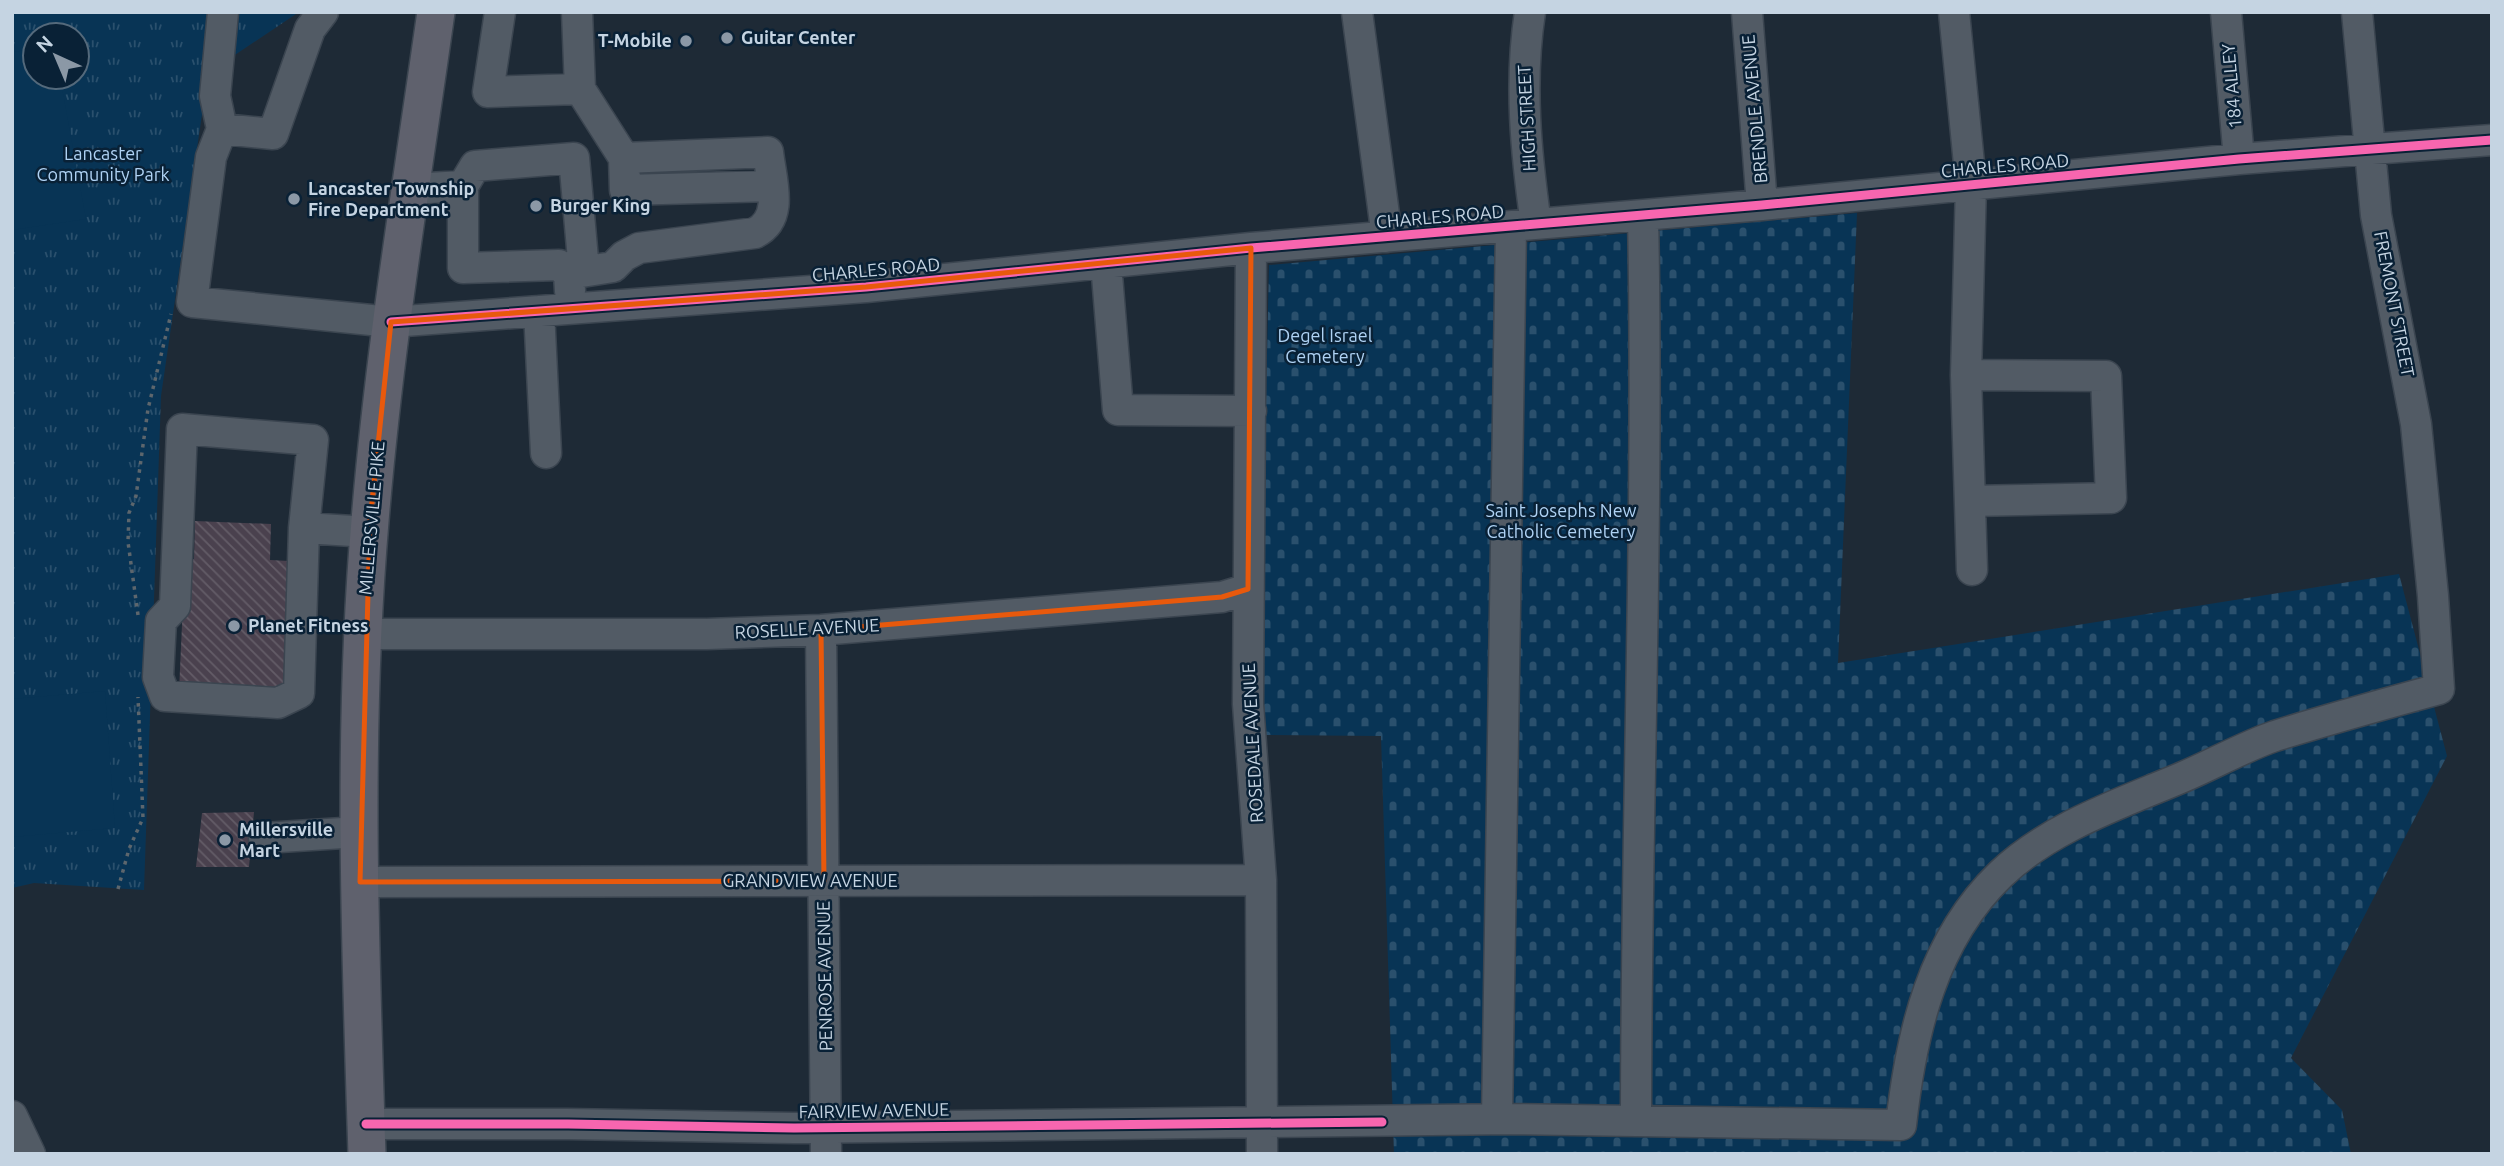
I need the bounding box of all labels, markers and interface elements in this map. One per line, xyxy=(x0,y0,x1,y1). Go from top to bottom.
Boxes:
north arrow xyxy=(21,21,91,91)
place label: Guitar Center xyxy=(741,27,856,47)
place label: T-Mobile xyxy=(598,30,672,50)
marker: Guitar Center xyxy=(719,30,735,46)
text: N xyxy=(31,31,57,57)
marker: T-Mobile xyxy=(678,33,694,49)
street label: BRENDLE AVENUE xyxy=(1738,34,1770,184)
street label: 184 ALLEY xyxy=(2217,42,2245,129)
street label: HIGH STREET xyxy=(1513,64,1539,172)
park label: Lancaster Community Park xyxy=(36,143,170,184)
street label: CHARLES ROAD xyxy=(1940,149,2070,181)
place label: Lancaster Township Fire Department xyxy=(308,178,474,219)
marker: Lancaster Township Fire Department xyxy=(286,191,302,207)
place label: Burger King xyxy=(550,195,651,215)
marker: Burger King xyxy=(528,198,544,214)
street label: CHARLES ROAD xyxy=(1375,200,1505,232)
street label: FREMONT STREET xyxy=(2371,229,2419,378)
street label: CHARLES ROAD xyxy=(811,253,941,285)
park label: Degel Israel Cemetery xyxy=(1278,325,1373,366)
street label: MILLERSVILLE PIKE xyxy=(354,440,388,596)
park label: Saint Josephs New Catholic Cemetery xyxy=(1485,500,1637,541)
street label: ROSELLE AVENUE xyxy=(734,614,880,642)
place label: Planet Fitness xyxy=(248,615,369,635)
marker: Planet Fitness xyxy=(226,618,242,634)
street label: ROSEDALE AVENUE xyxy=(1238,663,1266,823)
place label: Millersville Mart xyxy=(239,819,333,860)
marker: Millersville Mart xyxy=(217,832,233,848)
street label: GRANDVIEW AVENUE xyxy=(722,870,898,890)
street label: PENROSE AVENUE xyxy=(813,901,835,1051)
street label: FAIRVIEW AVENUE xyxy=(798,1099,950,1121)

